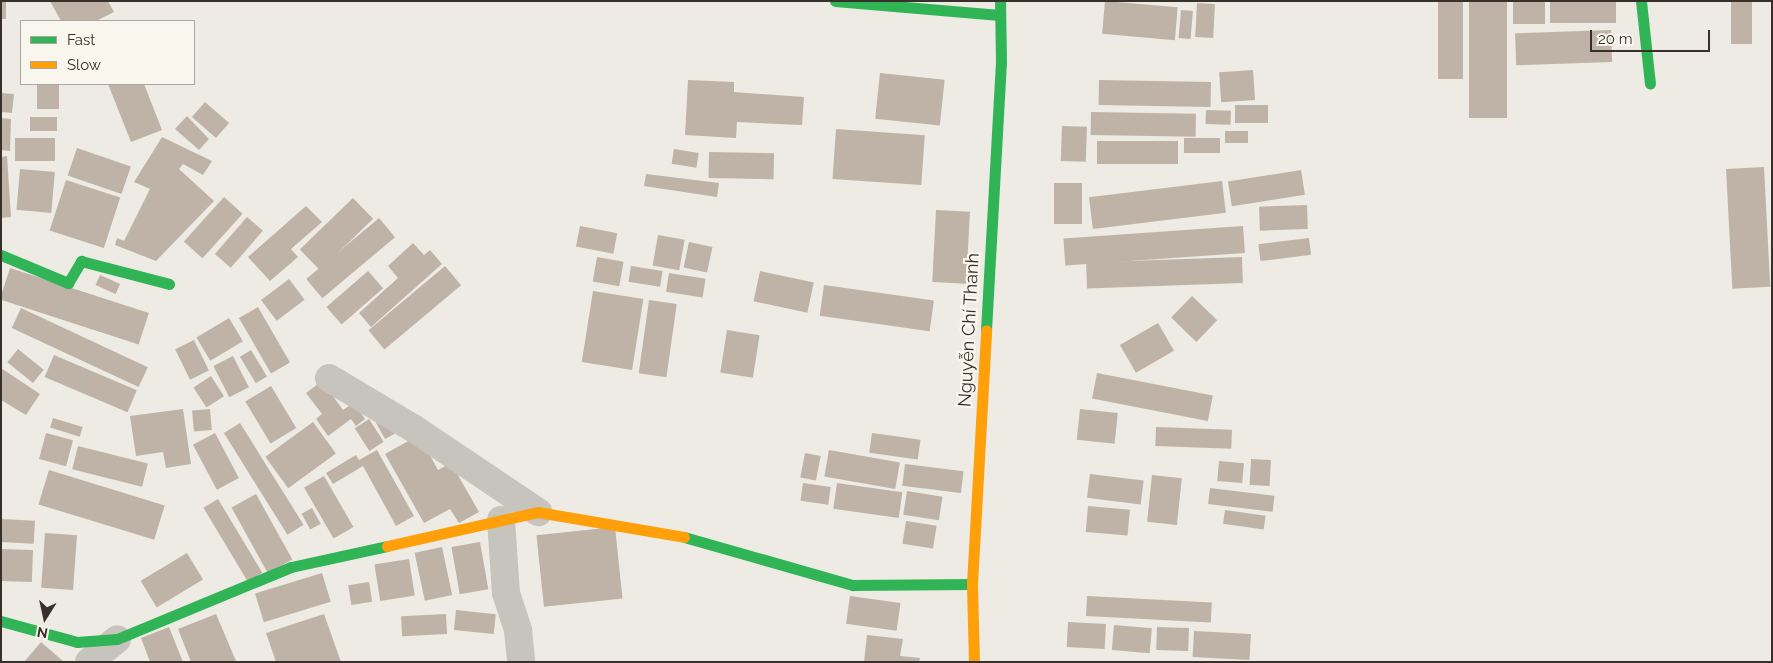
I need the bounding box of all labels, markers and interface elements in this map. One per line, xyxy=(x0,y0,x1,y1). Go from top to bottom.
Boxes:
legend xyxy=(20,20,195,85)
scale bar xyxy=(1593,20,1713,52)
text: 20 m xyxy=(1598,30,1633,48)
text: Fast xyxy=(67,31,95,49)
text: Slow xyxy=(67,56,101,74)
street label: Nguyễn Chí Thanh xyxy=(954,252,984,408)
north arrow xyxy=(20,593,70,643)
text: N xyxy=(36,624,49,642)

